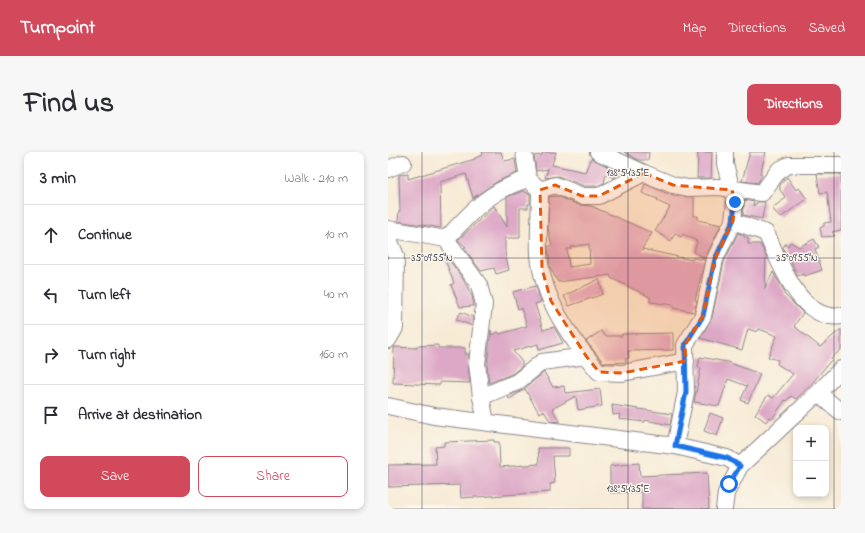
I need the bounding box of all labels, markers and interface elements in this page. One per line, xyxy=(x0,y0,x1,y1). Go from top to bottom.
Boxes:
text: Turnpoint xyxy=(20,15,95,42)
text: Map xyxy=(683,18,706,39)
text: Directions xyxy=(728,18,786,39)
text: Saved xyxy=(808,18,845,39)
text: Find us xyxy=(24,84,114,125)
button: Directions xyxy=(747,84,841,125)
text: 3 min xyxy=(40,166,76,191)
text: 138°54'35"E xyxy=(607,166,649,181)
text: Walk · 210 m xyxy=(284,169,348,188)
route end xyxy=(726,193,744,211)
icon: ahead xyxy=(40,224,62,246)
text: Continue xyxy=(78,224,132,246)
text: 10 m xyxy=(325,225,348,244)
text: 35°09'55"N xyxy=(411,251,453,266)
text: 35°09'55"N xyxy=(776,251,818,266)
icon: left xyxy=(40,284,62,306)
text: Turn left xyxy=(78,284,131,306)
text: 40 m xyxy=(324,285,348,304)
icon: right xyxy=(40,344,62,366)
text: Turn right xyxy=(78,344,136,366)
text: 160 m xyxy=(319,345,348,364)
icon: arrive xyxy=(40,404,62,426)
text: Arrive at destination xyxy=(78,404,202,426)
map controls xyxy=(793,425,829,497)
button: + xyxy=(793,425,829,461)
button: Save xyxy=(40,456,190,497)
button: Share xyxy=(198,456,348,497)
button: − xyxy=(793,461,829,497)
route start xyxy=(720,475,738,493)
text: 138°54'35"E xyxy=(607,482,649,497)

